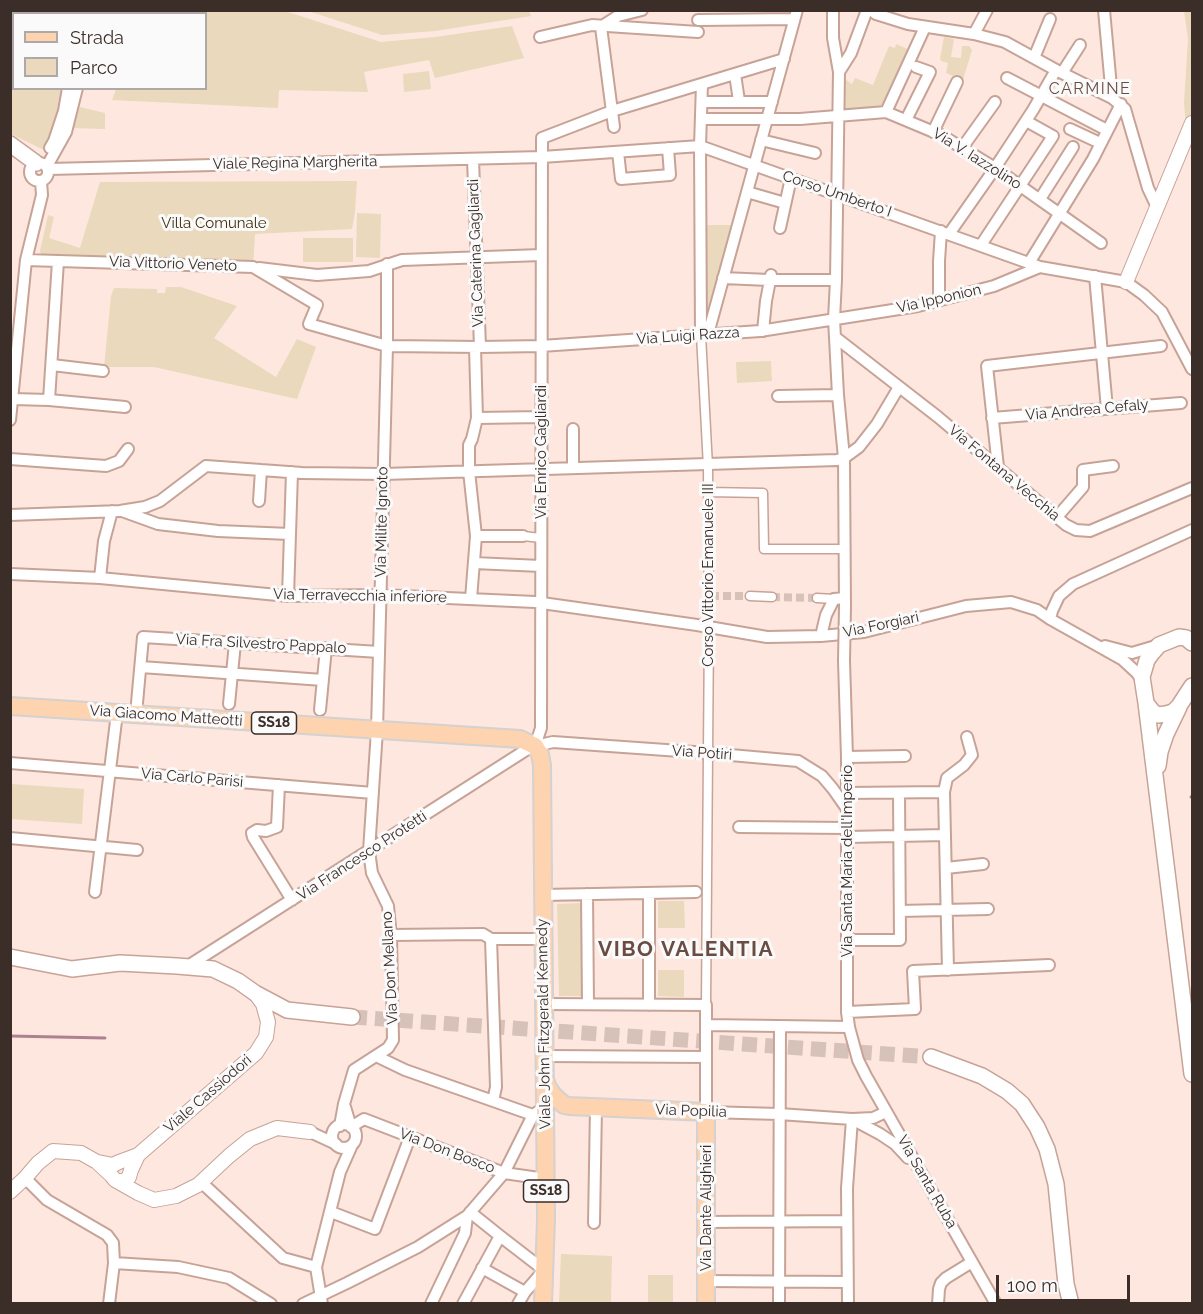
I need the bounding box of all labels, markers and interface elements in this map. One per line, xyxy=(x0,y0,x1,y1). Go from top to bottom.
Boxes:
legend xyxy=(12,12,207,90)
text: Strada xyxy=(70,27,124,48)
text: Parco xyxy=(70,57,117,78)
district label: CARMINE xyxy=(1049,79,1131,99)
street label: Via V. Iazzolino xyxy=(929,124,1025,194)
street label: Viale Regina Margherita xyxy=(212,153,378,173)
street label: Corso Umberto I xyxy=(780,167,894,221)
street label: Via Caterina Gagliardi xyxy=(464,179,488,327)
park label: Villa Comunale xyxy=(161,214,267,232)
street label: Via Vittorio Veneto xyxy=(109,253,237,275)
street label: Via Ipponion xyxy=(895,281,983,317)
street label: Via Luigi Razza xyxy=(636,323,740,349)
street label: Via Enrico Gagliardi xyxy=(532,385,550,519)
street label: Via Andrea Cefaly xyxy=(1025,396,1149,424)
street label: Via Fontana Vecchia xyxy=(945,421,1063,525)
street label: Via Milite Ignoto xyxy=(372,466,392,578)
street label: Corso Vittorio Emanuele III xyxy=(699,483,717,667)
street label: Via Terravecchia inferiore xyxy=(273,585,447,607)
street label: Via Forgiari xyxy=(841,608,921,642)
street label: Via Fra Silvestro Pappalo xyxy=(175,631,347,657)
street label: Via Giacomo Matteotti xyxy=(89,702,243,730)
road number: SS18 xyxy=(252,712,296,734)
street label: Via Potiri xyxy=(671,742,733,764)
street label: Via Carlo Parisi xyxy=(140,765,244,791)
street label: Via Santa Maria dell'Imperio xyxy=(838,765,856,957)
street label: Via Francesco Protetti xyxy=(294,807,430,905)
street label: Via Don Mellano xyxy=(378,911,402,1025)
street label: Viale John Fitzgerald Kennedy xyxy=(533,919,555,1129)
district label: VIBO VALENTIA xyxy=(598,937,774,963)
street label: Viale Cassiodori xyxy=(160,1051,256,1137)
street label: Via Popilia xyxy=(655,1101,727,1121)
street label: Via Don Bosco xyxy=(397,1125,497,1177)
street label: Via Santa Ruba xyxy=(893,1132,961,1232)
street label: Via Dante Alighieri xyxy=(697,1145,715,1271)
road number: SS18 xyxy=(524,1180,568,1202)
scale bar xyxy=(999,1263,1132,1301)
text: 100 m xyxy=(1007,1275,1058,1296)

